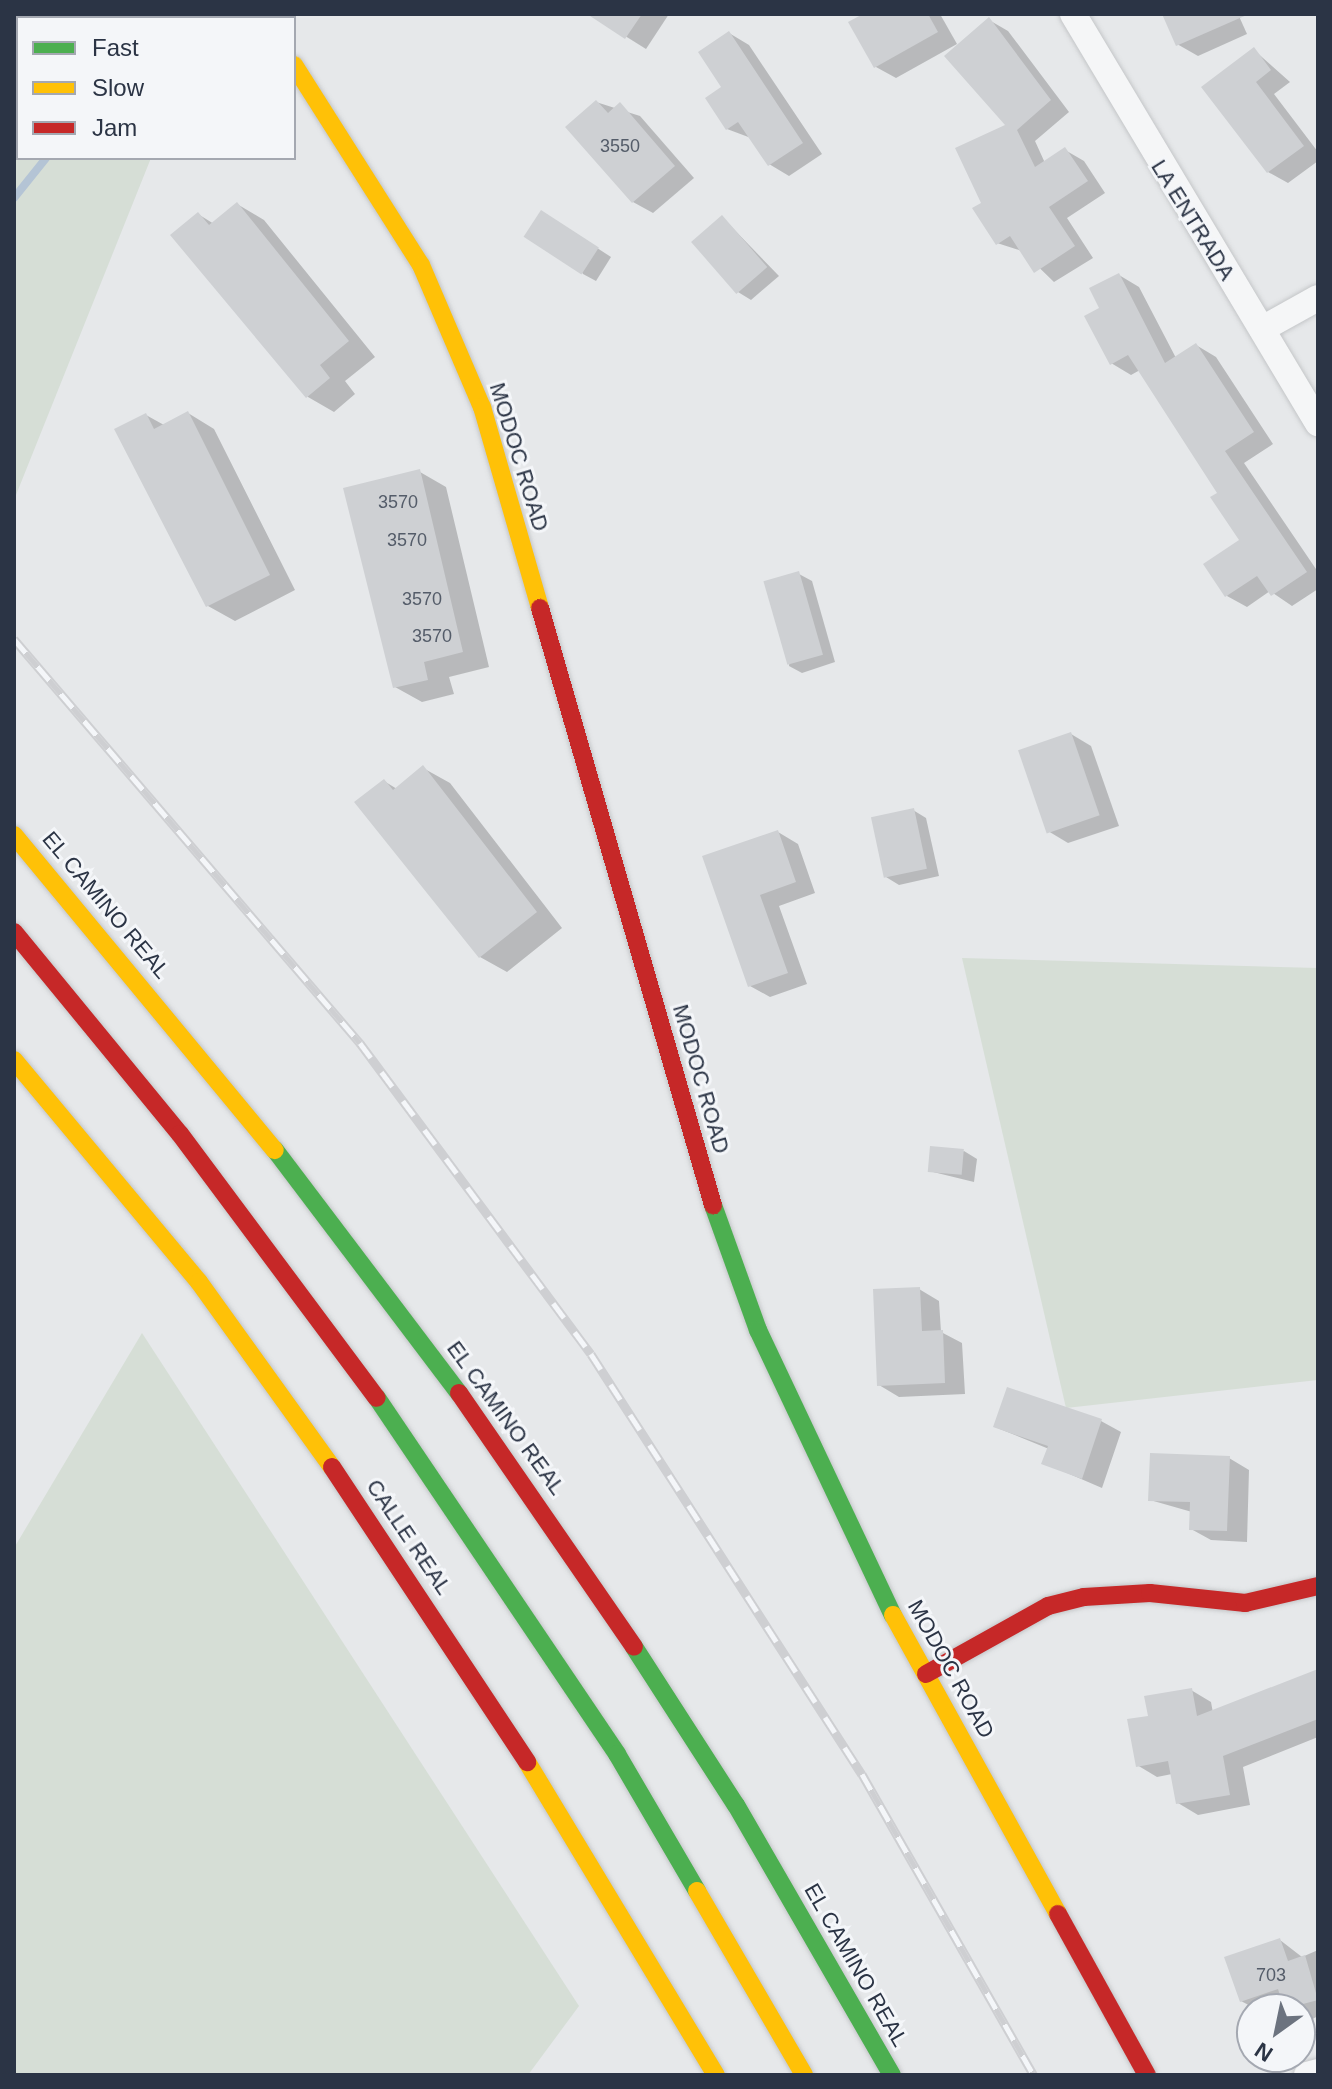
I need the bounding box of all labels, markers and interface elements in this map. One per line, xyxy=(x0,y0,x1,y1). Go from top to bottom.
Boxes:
legend xyxy=(16,16,296,160)
text: Fast xyxy=(92,34,139,61)
text: Slow xyxy=(92,74,144,101)
text: Jam xyxy=(92,114,137,141)
house number: 3550 xyxy=(600,135,640,157)
street label: LA ENTRADA xyxy=(1145,154,1241,286)
street label: MODOC ROAD xyxy=(484,380,554,534)
house number: 3570 xyxy=(378,491,418,513)
house number: 3570 xyxy=(387,529,427,551)
house number: 3570 xyxy=(402,588,442,610)
house number: 3570 xyxy=(412,625,452,647)
street label: EL CAMINO REAL xyxy=(37,826,175,984)
street label: MODOC ROAD xyxy=(667,1001,735,1157)
street label: EL CAMINO REAL xyxy=(441,1336,571,1500)
street label: CALLE REAL xyxy=(361,1474,457,1600)
street label: MODOC ROAD xyxy=(902,1595,1000,1743)
street label: EL CAMINO REAL xyxy=(798,1878,914,2052)
house number: 703 xyxy=(1256,1964,1286,1986)
north arrow xyxy=(1236,1993,1316,2073)
text: N xyxy=(1250,2037,1277,2067)

